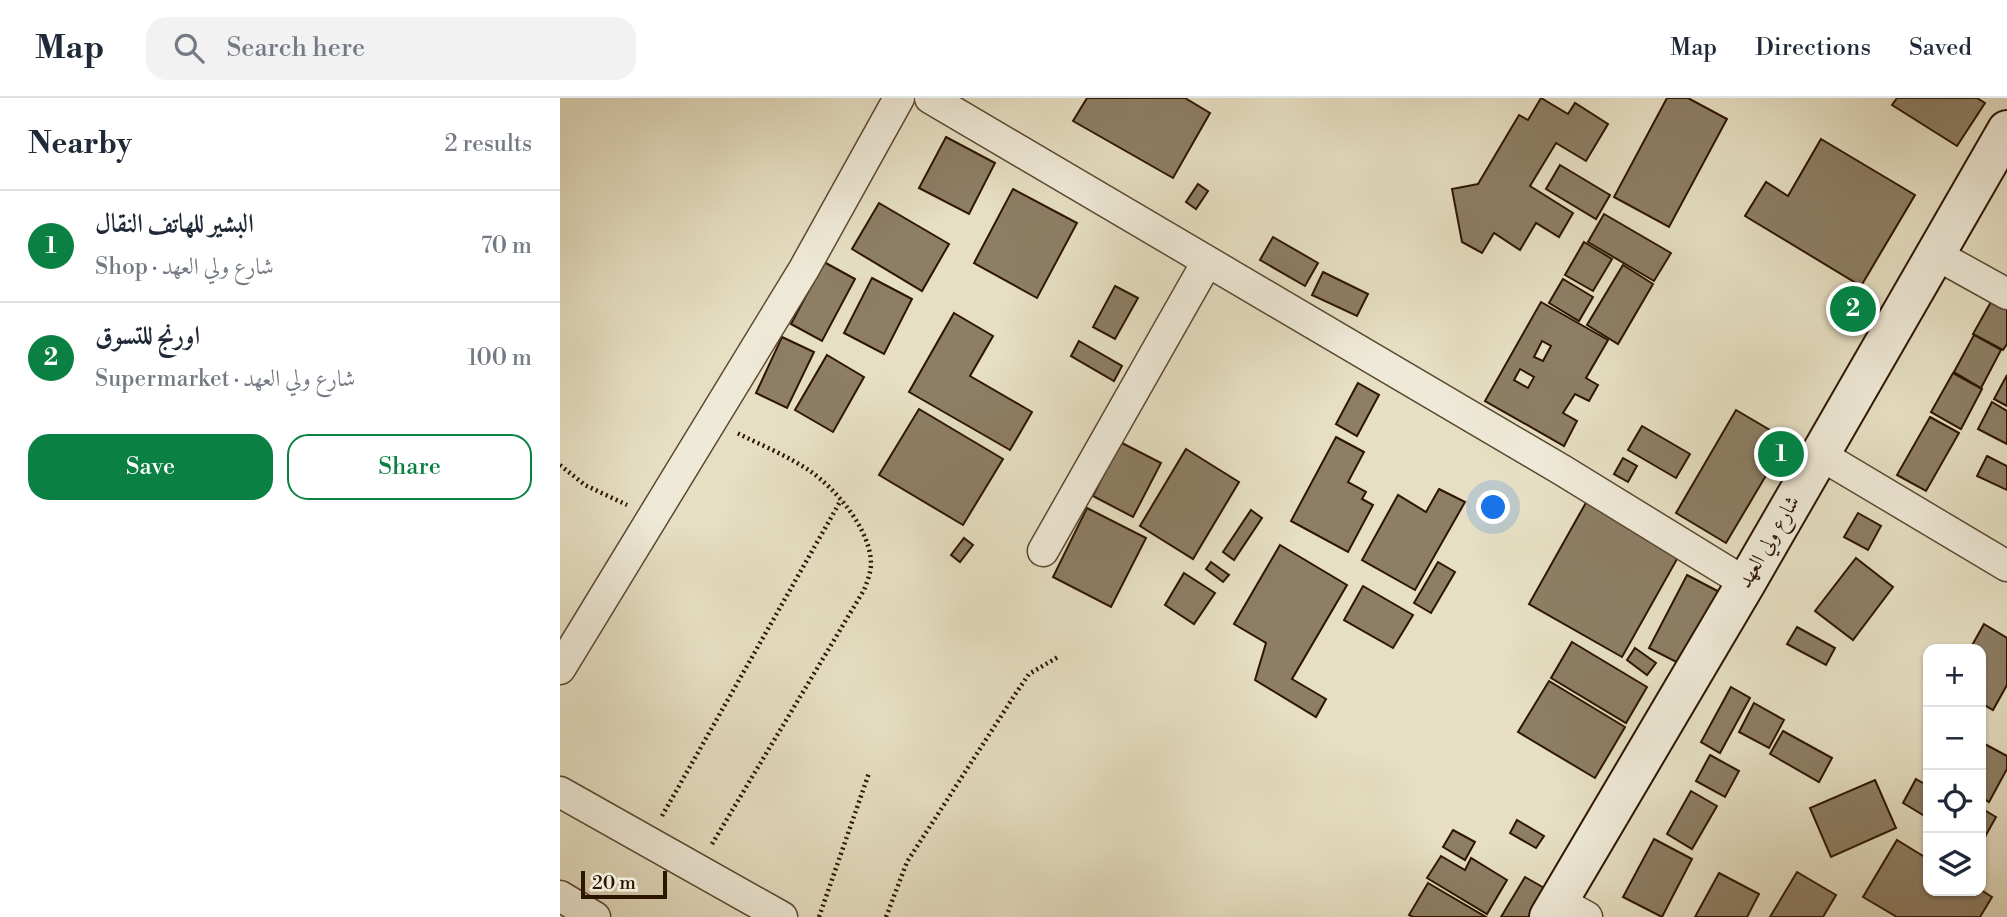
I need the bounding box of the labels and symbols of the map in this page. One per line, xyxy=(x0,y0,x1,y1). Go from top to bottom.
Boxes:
pin: 2 xyxy=(1830,283,1876,335)
pin: 1 xyxy=(1758,428,1804,480)
your location xyxy=(1476,490,1510,524)
street label: شارع ولي العهد xyxy=(1732,491,1809,595)
scale bar xyxy=(581,868,667,900)

